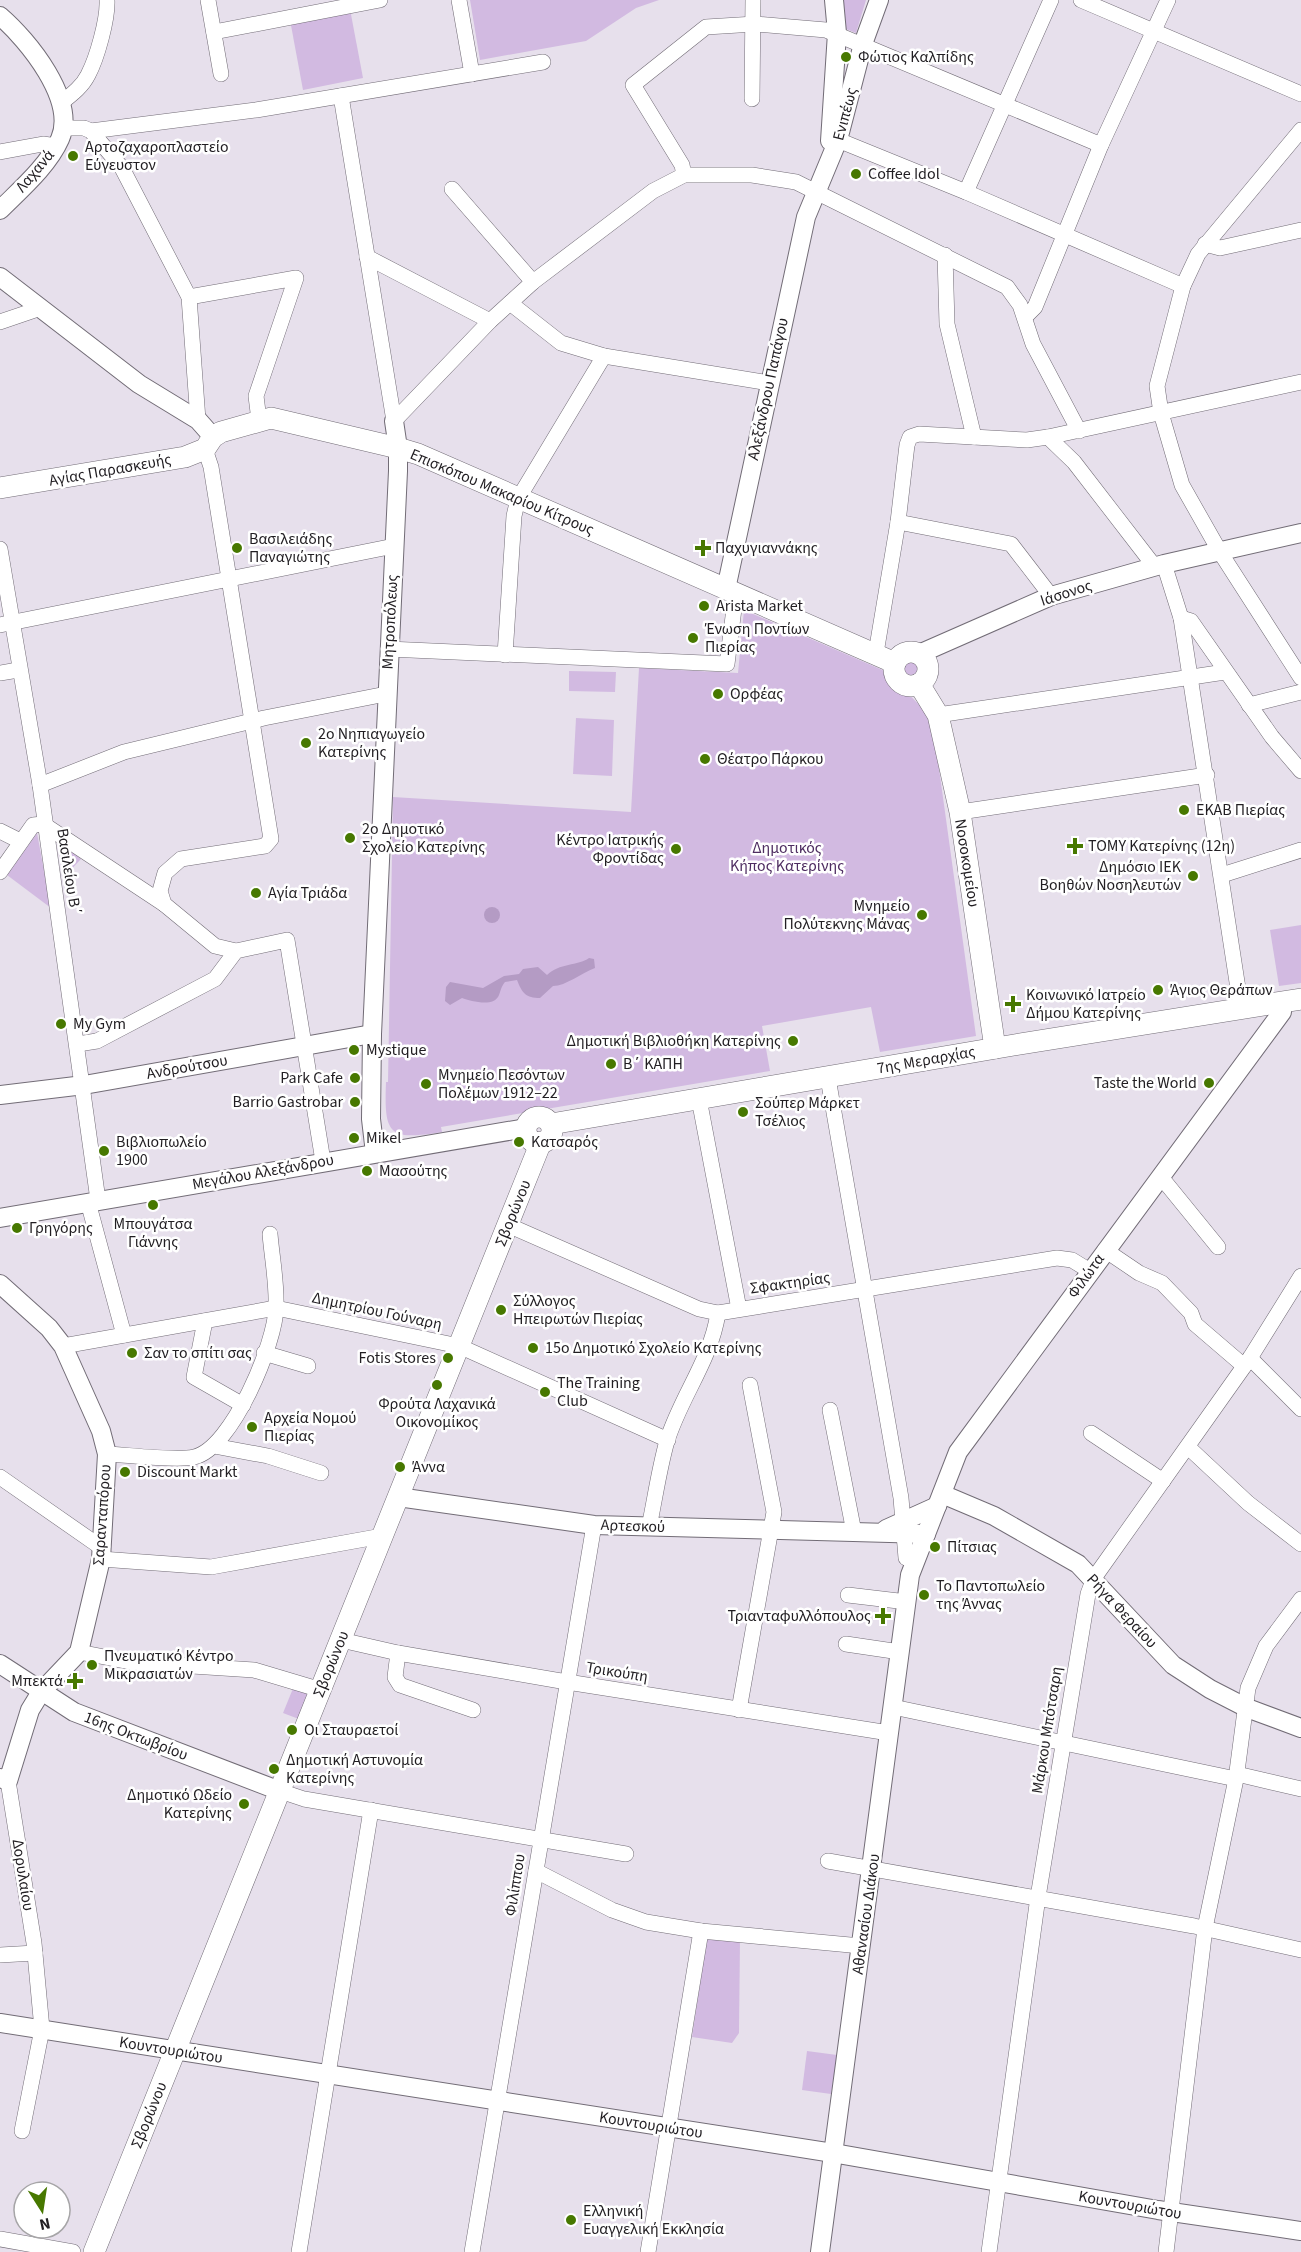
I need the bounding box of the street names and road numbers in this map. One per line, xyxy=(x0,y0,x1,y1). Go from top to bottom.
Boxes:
street label: Ενιπέως xyxy=(827,85,863,143)
street label: Λαχανά xyxy=(11,145,59,197)
street label: Αλεξάνδρου Παπάγου xyxy=(742,316,794,462)
street label: Επισκόπου Μακαρίου Κίτρους xyxy=(407,443,597,541)
street label: Αγίας Παρασκευής xyxy=(47,448,173,492)
street label: Μητροπόλεως xyxy=(377,574,403,670)
street label: Ιάσονος xyxy=(1037,574,1095,612)
street label: Νοσοκομείου xyxy=(949,817,985,909)
street label: Βασιλείου Β΄ xyxy=(51,827,87,917)
street label: 7ης Μεραρχίας xyxy=(875,1041,977,1079)
street label: Ανδρούτσου xyxy=(145,1049,229,1085)
street label: Μεγάλου Αλεξάνδρου xyxy=(190,1149,336,1195)
street label: Σβορώνου xyxy=(490,1176,536,1250)
street label: Φιλώτα xyxy=(1062,1249,1110,1303)
street label: Σφακτηρίας xyxy=(749,1266,831,1299)
street label: Δημητρίου Γούναρη xyxy=(310,1286,444,1336)
street label: Σαρανταπόρου xyxy=(87,1463,117,1567)
street label: Αρτεσκού xyxy=(600,1514,666,1538)
street label: Ρήγα Φεραίου xyxy=(1082,1569,1162,1653)
street label: Σβορώνου xyxy=(308,1627,354,1701)
street label: Τρικούπη xyxy=(584,1656,650,1688)
street label: Μάρκου Μπότσαρη xyxy=(1026,1665,1068,1795)
street label: 16ης Οκτωβρίου xyxy=(81,1706,191,1766)
street label: Δορυλαίου xyxy=(6,1838,40,1912)
street label: Φιλίππου xyxy=(499,1852,531,1918)
street label: Αθανασίου Διάκου xyxy=(847,1852,885,1976)
street label: Κουντουριώτου xyxy=(118,2031,224,2069)
street label: Σβορώνου xyxy=(126,2078,172,2152)
street label: Κουντουριώτου xyxy=(598,2106,704,2144)
street label: Κουντουριώτου xyxy=(1077,2185,1183,2225)

